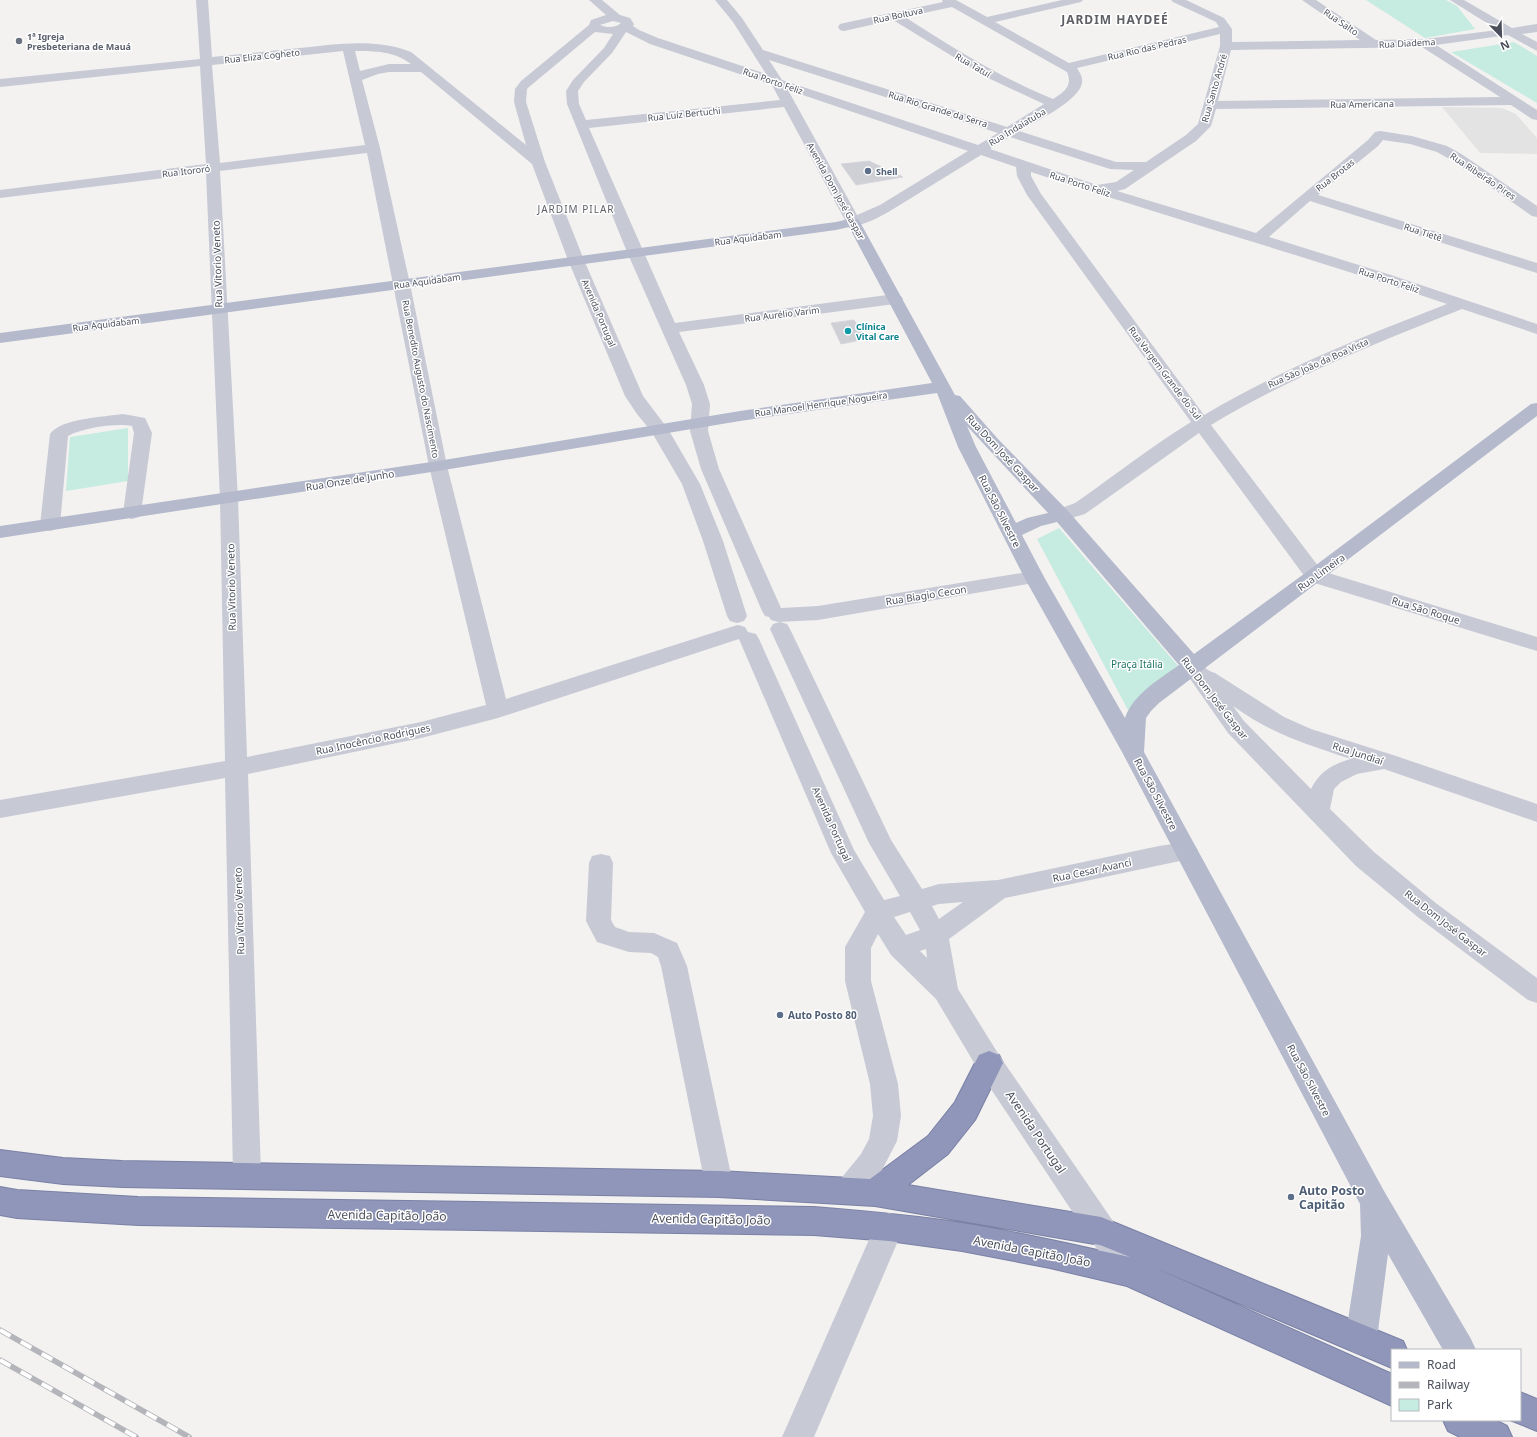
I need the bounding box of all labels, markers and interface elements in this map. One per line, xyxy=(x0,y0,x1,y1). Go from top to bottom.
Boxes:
street label: Rua Boituva xyxy=(872,3,924,27)
street label: Rua Salto xyxy=(1321,6,1361,38)
district label: JARDIM HAYDEÉ xyxy=(1060,11,1169,28)
north arrow xyxy=(1481,16,1521,56)
place label: 1ª Igreja Presbeteriana de Mauá xyxy=(27,30,131,53)
street label: Rua Rio das Pedras xyxy=(1106,33,1188,63)
street label: Rua Diadema xyxy=(1378,35,1436,51)
marker: 1ª Igreja Presbeteriana de Mauá xyxy=(14,36,24,46)
text: N xyxy=(1498,37,1512,54)
street label: Rua Eliza Cogheto xyxy=(224,46,300,66)
street label: Rua Tatuí xyxy=(953,50,994,81)
street label: Rua Santo André xyxy=(1198,52,1230,124)
street label: Rua Porto Feliz xyxy=(741,65,805,97)
street label: Rua Rio Grande da Serra xyxy=(887,88,989,130)
street label: Rua Americana xyxy=(1330,97,1394,111)
street label: Rua Luíz Bertuchi xyxy=(647,104,721,124)
street label: Rua Indaiatuba xyxy=(986,105,1048,149)
street label: Avenida Dom José Gaspar xyxy=(804,140,868,242)
street label: Rua Ribeirão Pires xyxy=(1448,149,1518,203)
street label: Rua Brotas xyxy=(1313,156,1357,194)
street label: Rua Itororó xyxy=(161,162,211,180)
place label: Shell xyxy=(876,165,898,178)
marker: Shell xyxy=(863,166,873,176)
street label: Rua Porto Feliz xyxy=(1048,168,1112,200)
district label: JARDIM PILAR xyxy=(537,202,615,216)
street label: Rua Vitorio Veneto xyxy=(208,220,226,308)
street label: Rua Tietê xyxy=(1402,220,1444,244)
street label: Rua Aquidabam xyxy=(714,227,782,249)
street label: Rua Porto Feliz xyxy=(1357,264,1421,296)
street label: Rua Aquidabam xyxy=(393,270,461,292)
street label: Avenida Portugal xyxy=(579,277,619,349)
street label: Rua Benedito Augusto do Nascimento xyxy=(399,299,443,459)
street label: Rua Aurélio Varim xyxy=(744,303,820,325)
street label: Rua Aquidabam xyxy=(72,313,140,335)
place label: Clínica Vital Care xyxy=(856,320,899,343)
street label: Rua Vargem Grande do Sul xyxy=(1126,324,1204,422)
marker: Clínica Vital Care xyxy=(843,326,853,336)
street label: Rua São João da Boa Vista xyxy=(1266,335,1370,391)
street label: Rua Manoel Henrique Nogueira xyxy=(754,388,888,420)
street label: Rua Dom José Gaspar xyxy=(963,411,1043,495)
street label: Rua Onze de Junho xyxy=(305,466,395,494)
street label: Rua São Silvestre xyxy=(976,472,1024,550)
street label: Rua Vitorio Veneto xyxy=(223,543,239,631)
street label: Rua Limeira xyxy=(1294,550,1348,594)
street label: Rua Biagio Cecon xyxy=(885,582,967,608)
street label: Rua São Roque xyxy=(1390,593,1462,627)
street label: Rua Dom José Gaspar xyxy=(1178,654,1252,742)
park label: Praça Itália xyxy=(1111,657,1163,671)
street label: Rua Inocêncio Rodrigues xyxy=(314,720,432,758)
street label: Rua Jundiaí xyxy=(1331,738,1386,768)
street label: Rua São Silvestre xyxy=(1131,756,1181,833)
street label: Avenida Portugal xyxy=(809,784,855,864)
street label: Rua Cesar Avanci xyxy=(1051,855,1133,885)
street label: Rua Vitorio Veneto xyxy=(230,867,248,955)
street label: Rua Dom José Gaspar xyxy=(1402,886,1490,960)
place label: Auto Posto 80 xyxy=(788,1008,857,1022)
marker: Auto Posto 80 xyxy=(775,1010,785,1020)
street label: Rua São Silvestre xyxy=(1284,1042,1334,1119)
street label: Avenida Portugal xyxy=(1002,1087,1070,1177)
place label: Auto Posto Capitão xyxy=(1299,1182,1365,1213)
marker: Auto Posto Capitão xyxy=(1286,1192,1296,1202)
street label: Avenida Capitão João xyxy=(327,1205,447,1225)
street label: Avenida Capitão João xyxy=(651,1209,771,1229)
street label: Avenida Capitão João xyxy=(972,1231,1092,1271)
legend xyxy=(1391,1349,1521,1421)
text: Road xyxy=(1427,1356,1456,1373)
text: Railway xyxy=(1427,1376,1471,1393)
text: Park xyxy=(1427,1396,1453,1413)

